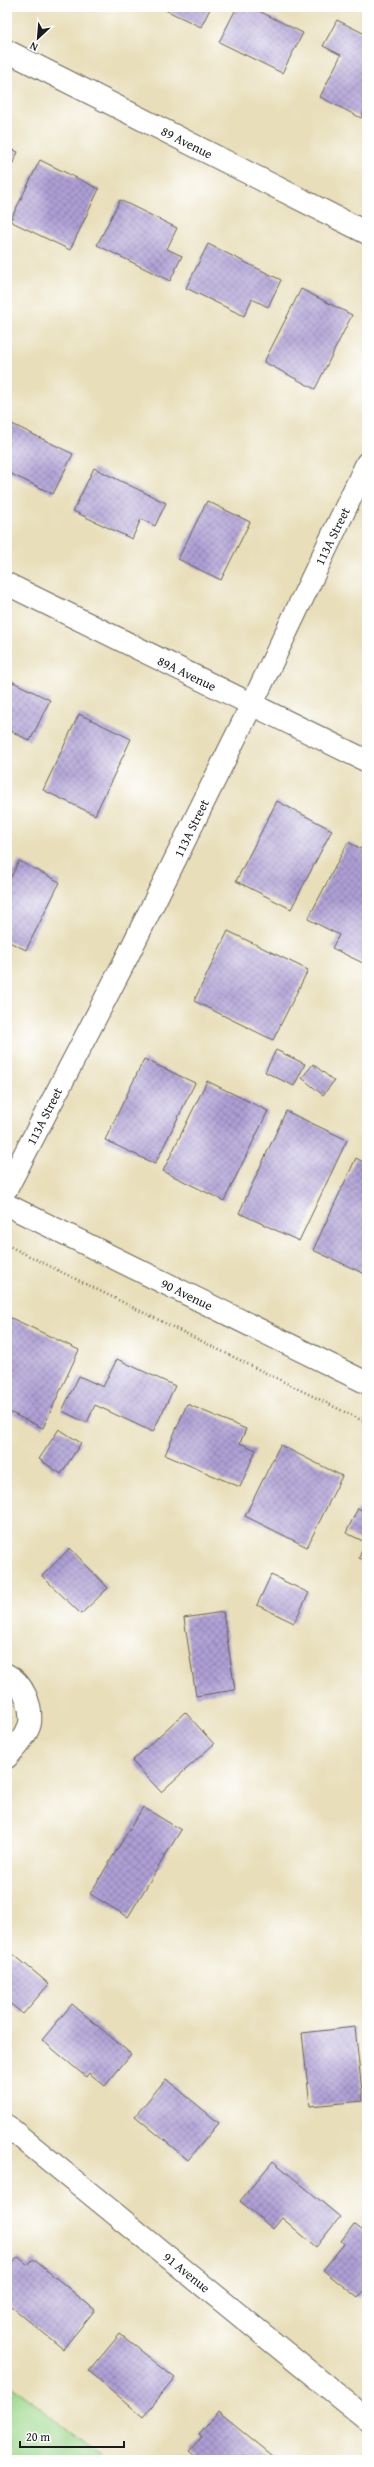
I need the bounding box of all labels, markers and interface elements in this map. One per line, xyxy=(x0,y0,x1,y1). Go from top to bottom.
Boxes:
north arrow xyxy=(18,18,58,58)
text: N xyxy=(26,38,40,56)
street label: 89 Avenue xyxy=(158,121,216,163)
street label: 113A Street xyxy=(310,504,355,568)
street label: 89A Avenue xyxy=(154,651,219,696)
street label: 113A Street xyxy=(169,796,214,860)
street label: 113A Street xyxy=(22,1084,67,1148)
street label: 90 Avenue xyxy=(158,1274,216,1315)
street label: 91 Avenue xyxy=(159,2248,214,2297)
scale bar xyxy=(20,2423,124,2449)
text: 20 m xyxy=(26,2428,50,2445)

